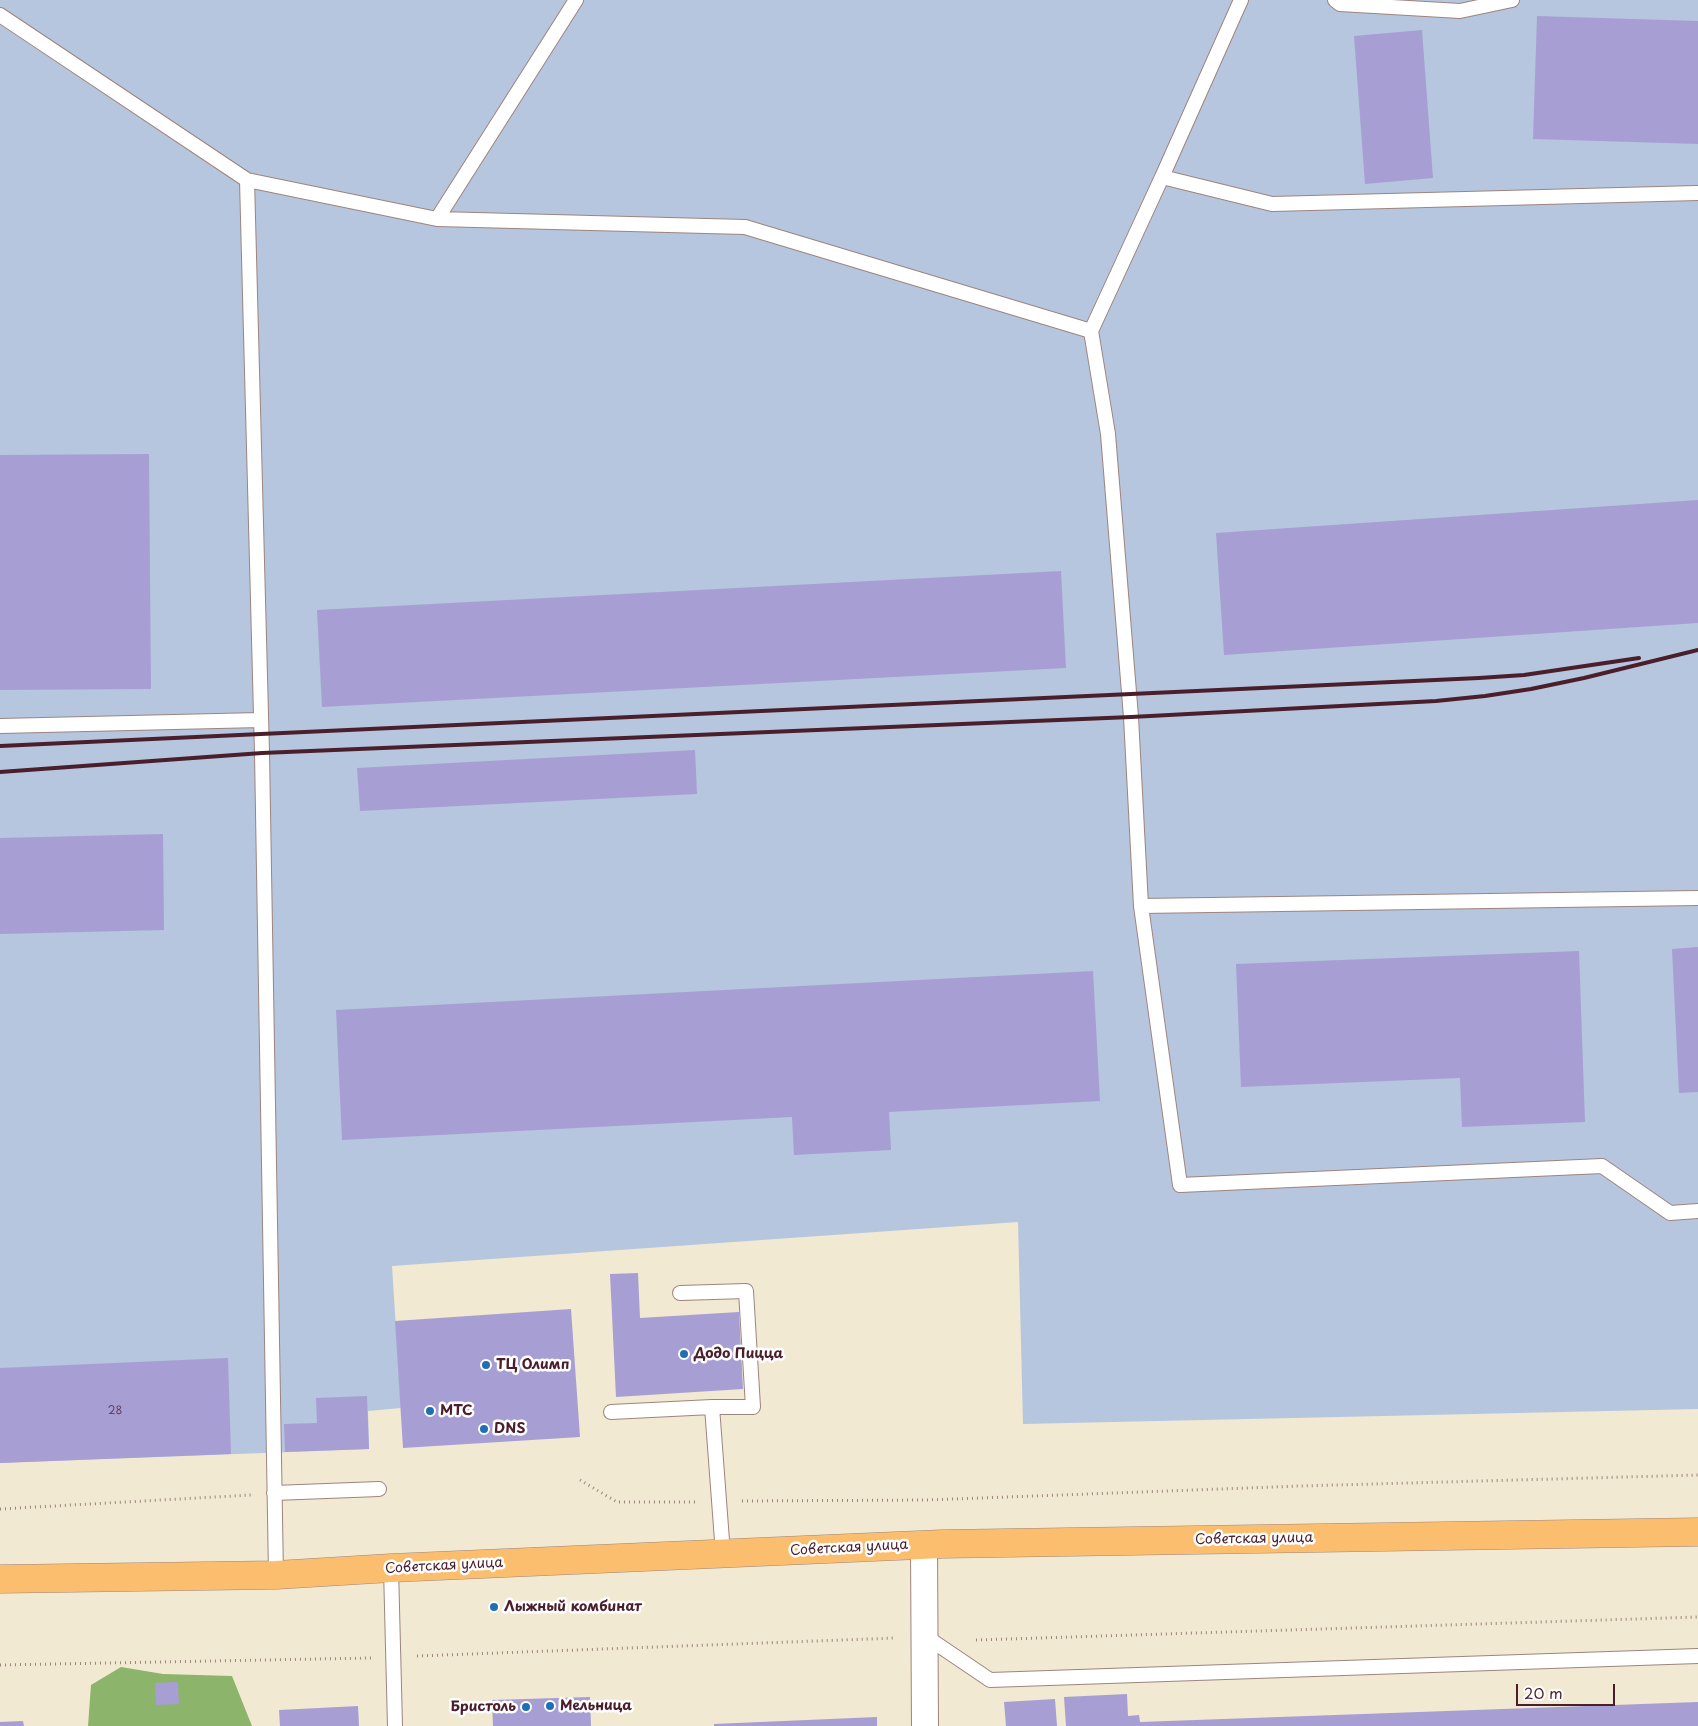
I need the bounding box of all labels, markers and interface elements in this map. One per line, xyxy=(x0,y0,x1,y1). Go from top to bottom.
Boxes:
place label: Додо Пицца xyxy=(694,1346,783,1362)
marker: Додо Пицца xyxy=(678,1348,690,1360)
place label: ТЦ Олимп xyxy=(496,1357,569,1373)
marker: ТЦ Олимп xyxy=(480,1359,492,1371)
place label: МТС xyxy=(440,1403,473,1419)
house number: 28 xyxy=(108,1404,122,1418)
marker: МТС xyxy=(424,1405,436,1417)
place label: DNS xyxy=(494,1421,525,1437)
marker: DNS xyxy=(478,1423,490,1435)
street label: Советская улица xyxy=(1195,1530,1313,1548)
street label: Советская улица xyxy=(790,1537,908,1559)
street label: Советская улица xyxy=(385,1555,503,1577)
place label: Лыжный комбинат xyxy=(504,1599,642,1615)
marker: Лыжный комбинат xyxy=(488,1601,500,1613)
scale bar xyxy=(1518,1674,1617,1706)
text: 20 m xyxy=(1524,1681,1563,1704)
place label: Мельница xyxy=(560,1698,632,1714)
place label: Бристоль xyxy=(451,1699,516,1715)
marker: Мельница xyxy=(544,1700,556,1712)
marker: Бристоль xyxy=(520,1701,532,1713)

